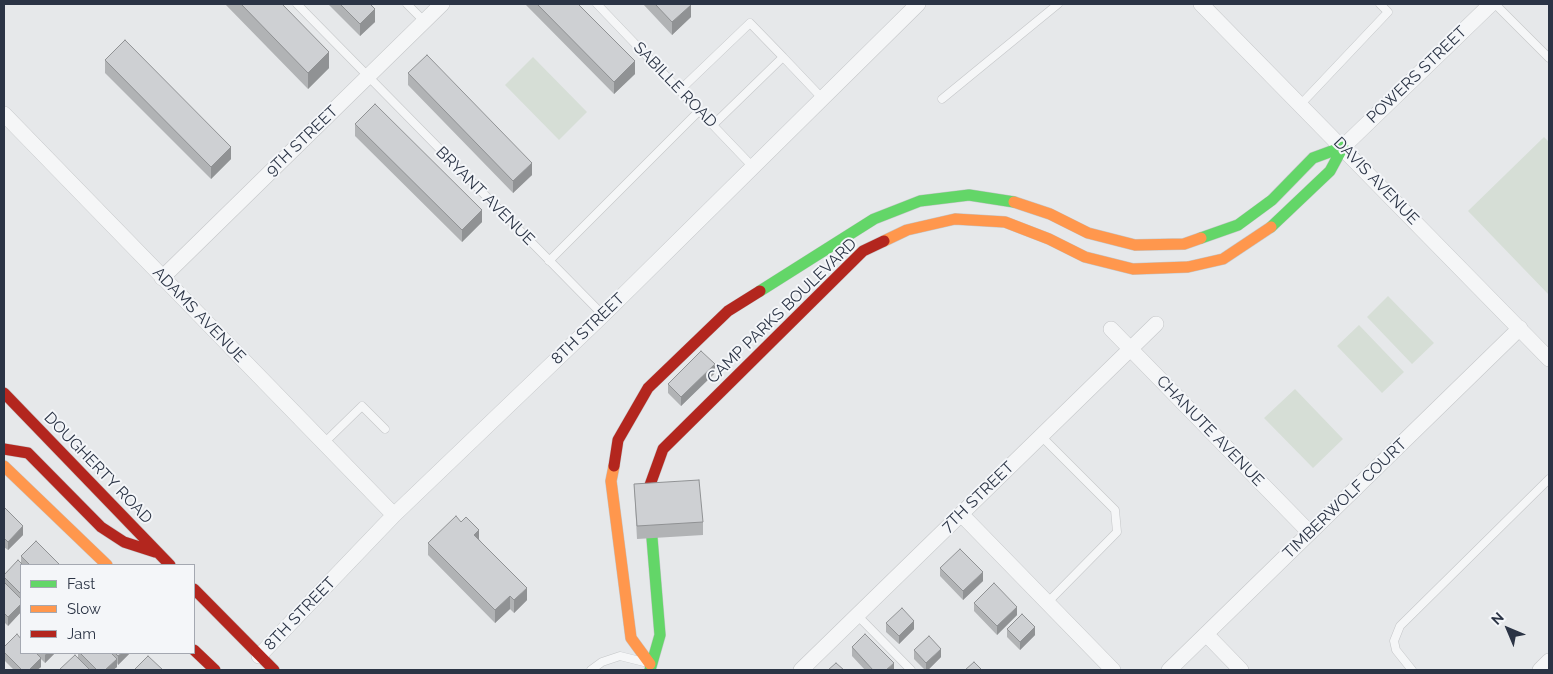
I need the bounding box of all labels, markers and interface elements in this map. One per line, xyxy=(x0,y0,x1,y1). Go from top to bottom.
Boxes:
street label: POWERS STREET xyxy=(1363,22,1471,128)
street label: SABILLE ROAD xyxy=(629,38,721,132)
street label: 9TH STREET xyxy=(262,102,342,180)
street label: DAVIS AVENUE xyxy=(1329,133,1423,229)
street label: BRYANT AVENUE xyxy=(432,143,538,249)
street label: CAMP PARKS BOULEVARD xyxy=(703,234,861,388)
street label: ADAMS AVENUE xyxy=(149,263,249,367)
street label: 8TH STREET xyxy=(547,289,629,369)
street label: CHANUTE AVENUE xyxy=(1152,372,1268,490)
street label: DOUGHERTY ROAD xyxy=(40,408,156,528)
street label: TIMBERWOLF COURT xyxy=(1279,435,1411,563)
street label: 7TH STREET xyxy=(938,458,1018,536)
legend xyxy=(20,564,195,654)
street label: 8TH STREET xyxy=(260,573,340,655)
text: Fast xyxy=(67,575,95,593)
text: Slow xyxy=(67,600,101,618)
north arrow xyxy=(1483,604,1533,654)
text: N xyxy=(1488,609,1507,628)
text: Jam xyxy=(67,625,96,643)

